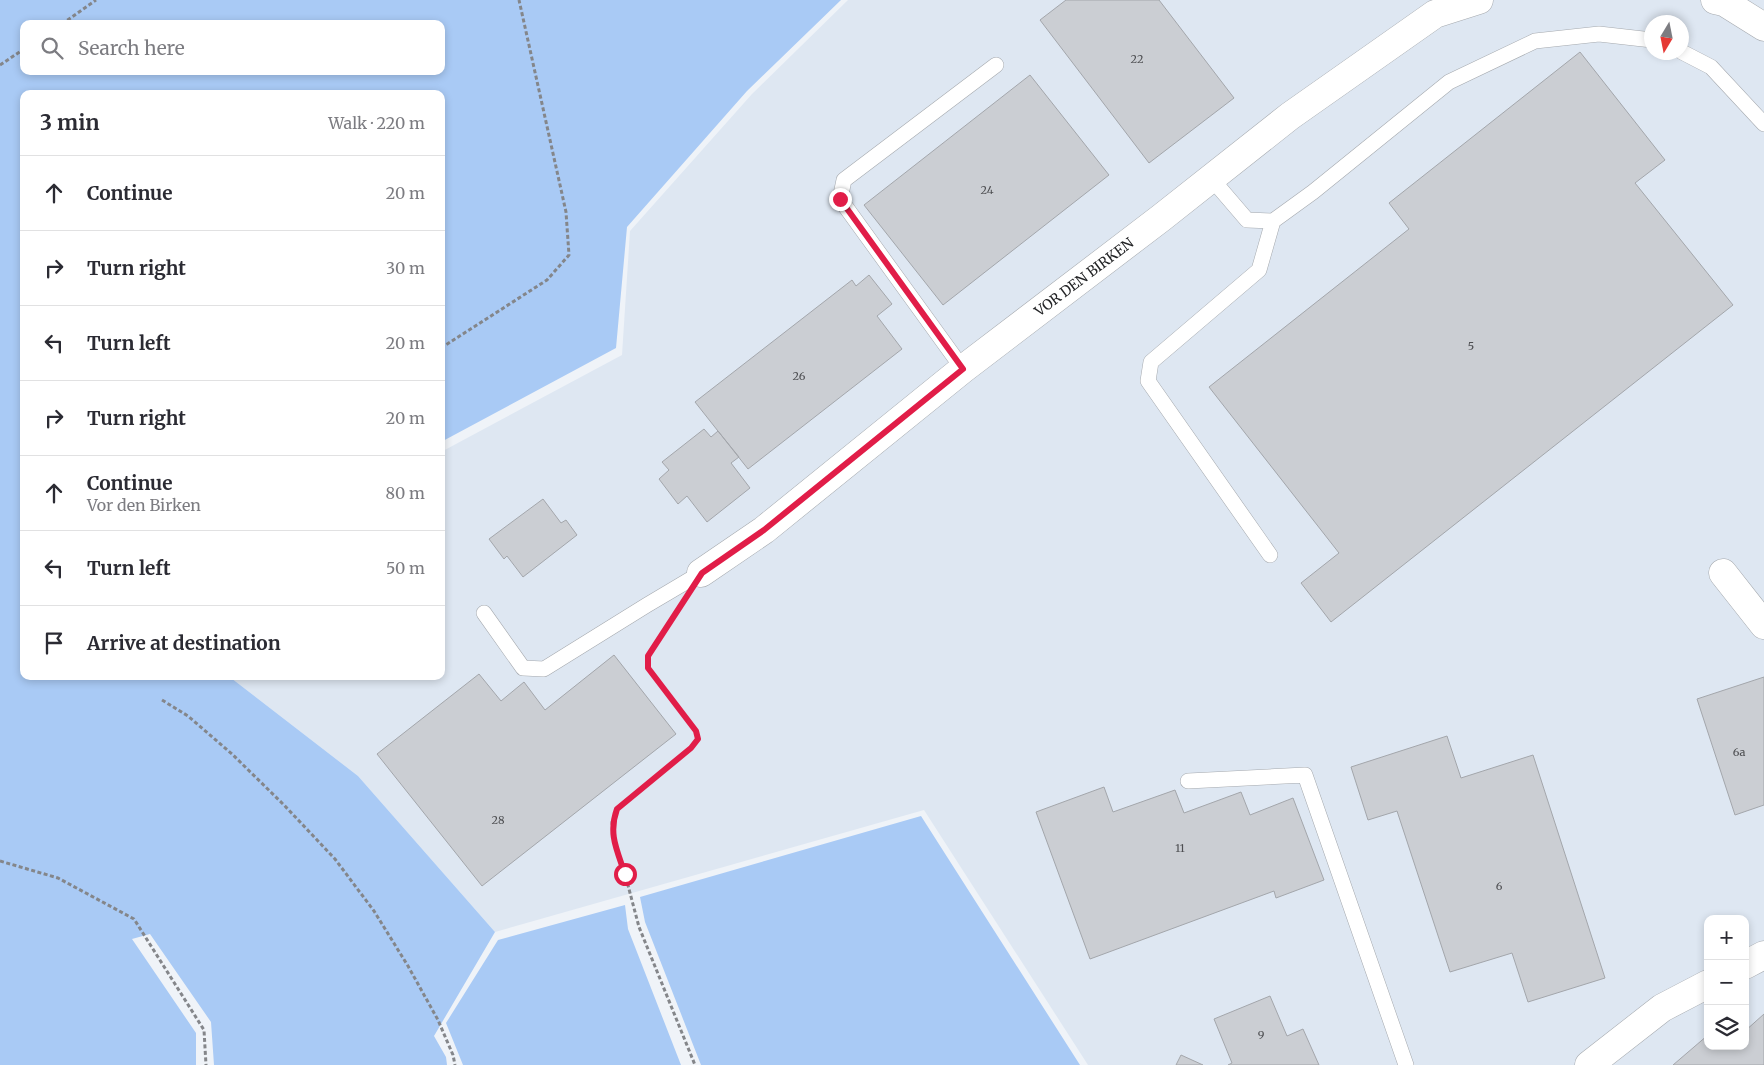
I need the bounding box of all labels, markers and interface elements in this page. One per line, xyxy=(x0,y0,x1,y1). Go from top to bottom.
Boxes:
north arrow xyxy=(1644,15,1689,60)
search box xyxy=(20,20,445,75)
icon: search xyxy=(38,34,66,62)
text: Search here xyxy=(78,36,185,60)
house number: 22 xyxy=(1131,52,1143,66)
text: 3 min xyxy=(40,109,99,136)
text: Walk · 220 m xyxy=(328,113,425,133)
icon: ahead xyxy=(40,179,68,207)
text: Continue xyxy=(87,181,173,205)
text: 20 m xyxy=(386,183,425,203)
house number: 24 xyxy=(981,183,994,197)
route end xyxy=(829,188,852,211)
street label: VOR DEN BIRKEN xyxy=(1030,234,1137,321)
icon: right xyxy=(40,254,68,282)
text: Turn right xyxy=(87,256,186,280)
text: 30 m xyxy=(386,258,425,278)
icon: left xyxy=(40,329,68,357)
text: Turn left xyxy=(87,331,171,355)
text: 20 m xyxy=(386,333,425,353)
house number: 5 xyxy=(1468,339,1474,353)
house number: 26 xyxy=(793,369,806,383)
icon: right xyxy=(40,404,68,432)
text: Turn right xyxy=(87,406,186,430)
text: 20 m xyxy=(386,408,425,428)
text: Continue xyxy=(87,471,173,495)
icon: ahead xyxy=(40,479,68,507)
text: 80 m xyxy=(386,483,425,503)
text: Vor den Birken xyxy=(87,495,201,515)
icon: left xyxy=(40,554,68,582)
text: Turn left xyxy=(87,556,171,580)
text: 50 m xyxy=(386,558,425,578)
icon: arrive xyxy=(40,629,68,657)
text: Arrive at destination xyxy=(87,631,281,655)
house number: 6a xyxy=(1733,745,1745,759)
house number: 28 xyxy=(492,813,505,827)
house number: 11 xyxy=(1175,841,1185,855)
route start xyxy=(614,863,637,886)
house number: 6 xyxy=(1496,879,1503,893)
map controls xyxy=(1704,915,1749,1050)
button: + xyxy=(1704,915,1749,960)
button: − xyxy=(1704,960,1749,1005)
button: layers xyxy=(1704,1005,1749,1050)
house number: 9 xyxy=(1258,1028,1265,1042)

